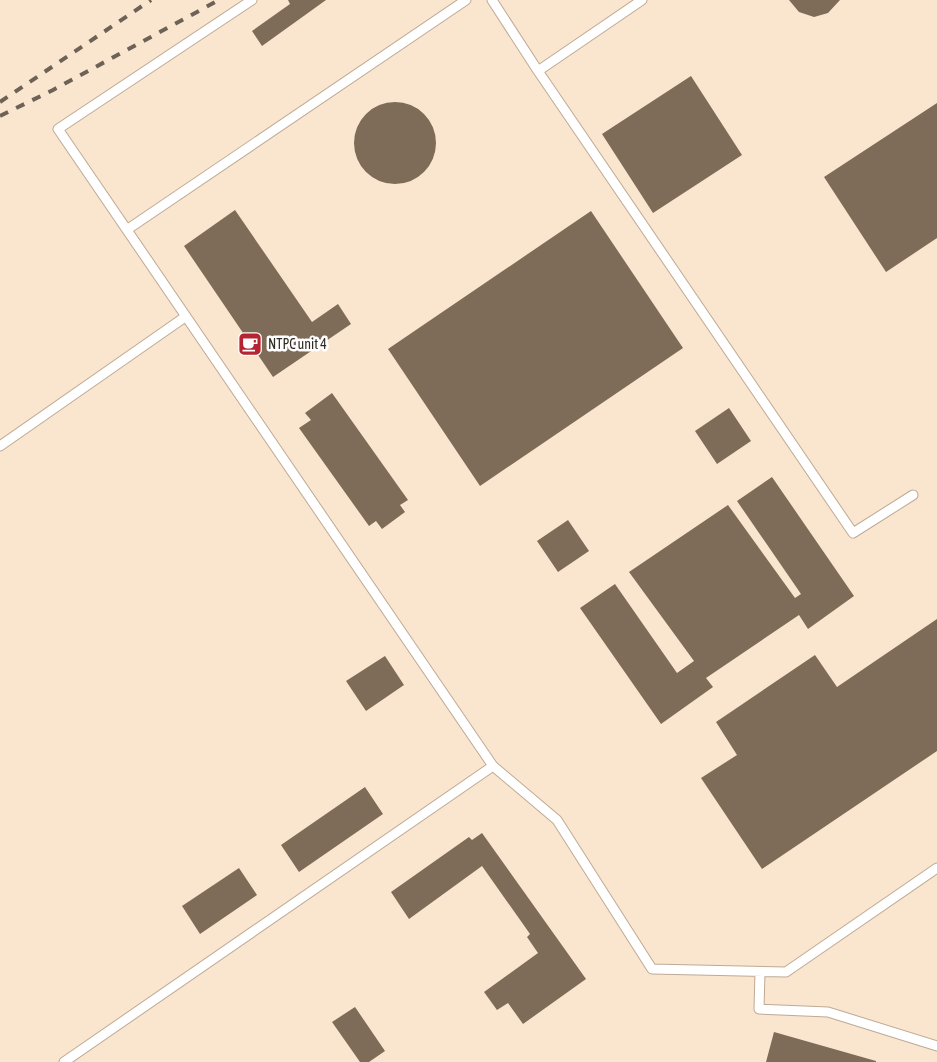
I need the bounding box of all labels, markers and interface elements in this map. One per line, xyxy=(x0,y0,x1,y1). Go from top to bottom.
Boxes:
cafe icon: NTPC unit 4 xyxy=(237,331,263,357)
place label: NTPC unit 4 xyxy=(268,336,327,352)

